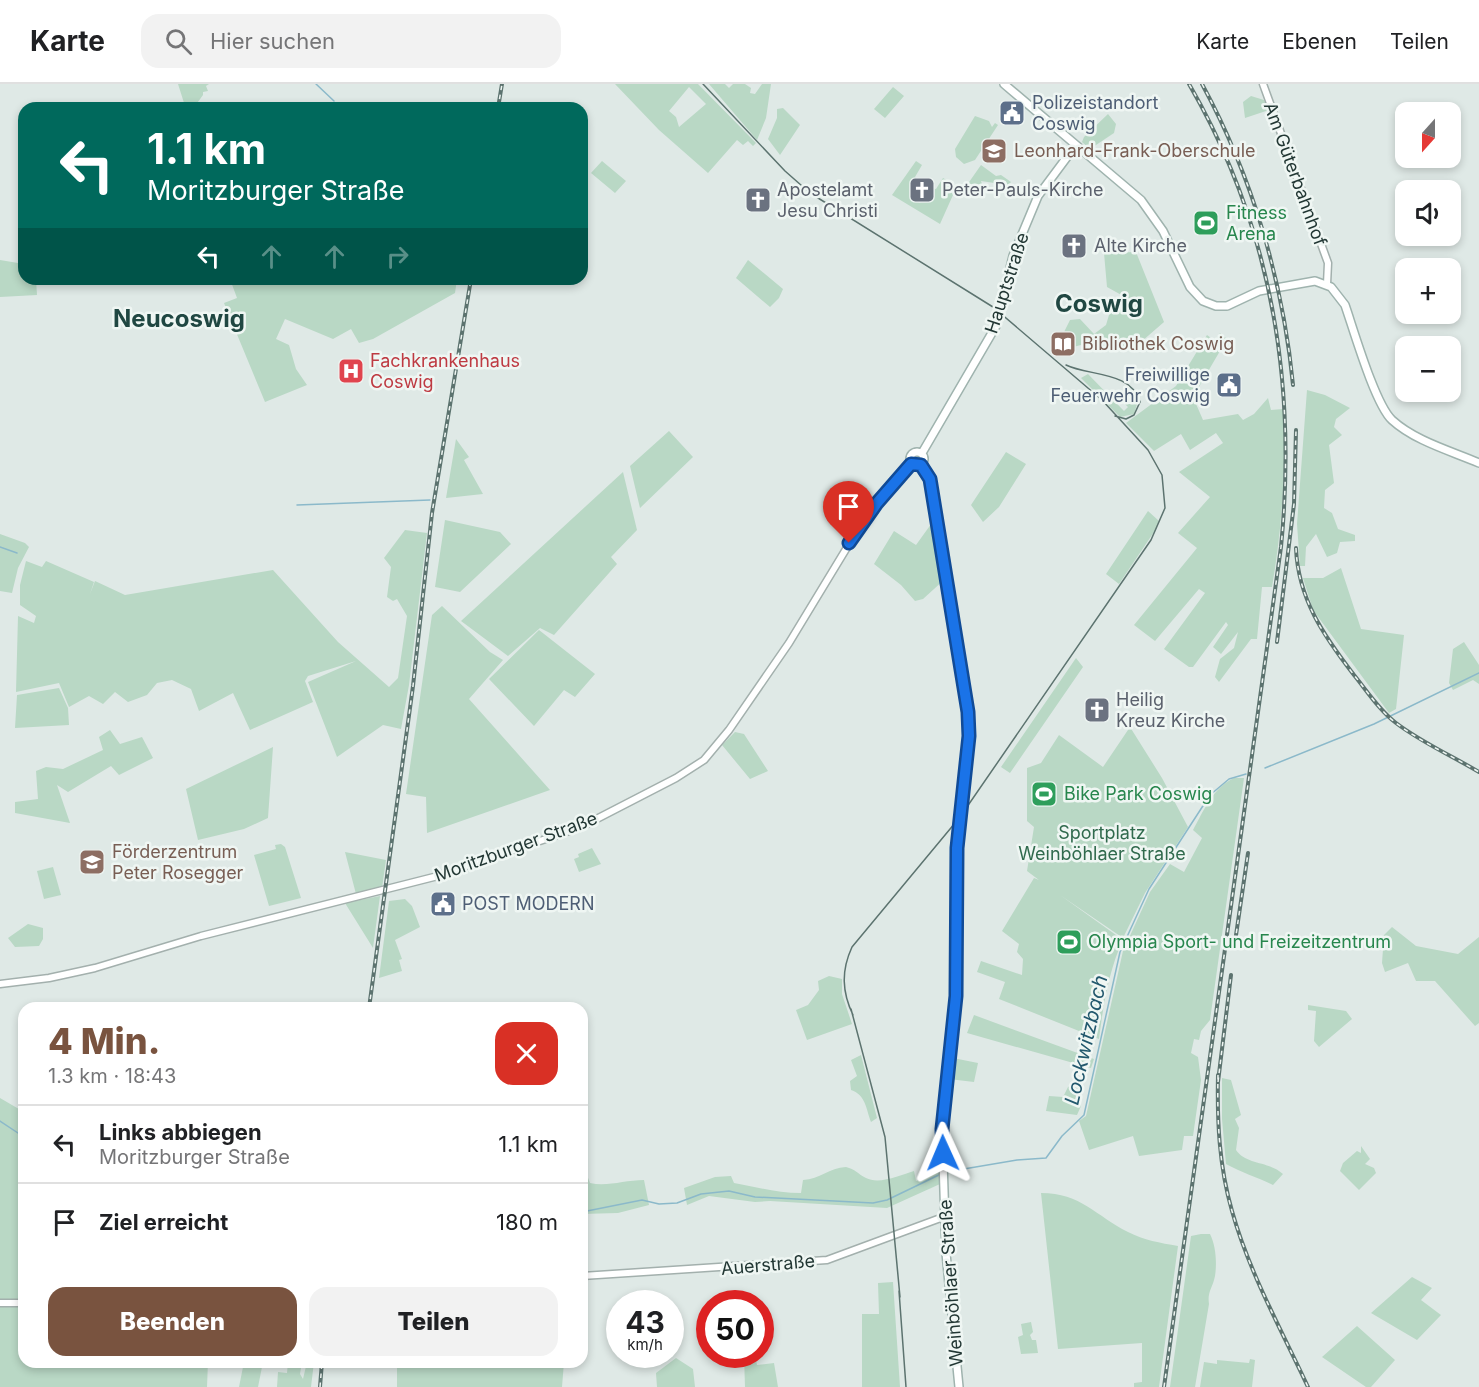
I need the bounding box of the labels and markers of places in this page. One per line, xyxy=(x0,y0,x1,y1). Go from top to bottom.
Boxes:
place label: Polizeistandort Coswig xyxy=(1032,92,1159,134)
public building icon: Polizeistandort Coswig xyxy=(997,98,1027,128)
school or university icon: Leonhard-Frank-Oberschule xyxy=(979,136,1009,166)
place label: Leonhard-Frank-Oberschule xyxy=(1014,140,1256,161)
church icon: Peter-Pauls-Kirche xyxy=(907,175,937,205)
place label: Apostelamt Jesu Christi xyxy=(777,179,878,221)
place label: Peter-Pauls-Kirche xyxy=(942,179,1103,200)
church icon: Apostelamt Jesu Christi xyxy=(743,185,773,215)
place label: Fitness Arena xyxy=(1226,202,1287,244)
sports icon: Fitness Arena xyxy=(1191,208,1221,238)
church icon: Alte Kirche xyxy=(1059,231,1089,261)
place label: Alte Kirche xyxy=(1094,235,1187,256)
library icon: Bibliothek Coswig xyxy=(1048,329,1078,359)
place label: Bibliothek Coswig xyxy=(1082,333,1234,354)
place label: Fachkrankenhaus Coswig xyxy=(370,350,520,392)
hospital icon: Fachkrankenhaus Coswig xyxy=(336,356,366,386)
place label: Freiwillige Feuerwehr Coswig xyxy=(1051,364,1210,406)
public building icon: Freiwillige Feuerwehr Coswig xyxy=(1214,370,1244,400)
pin xyxy=(823,481,874,543)
place label: Heilig Kreuz Kirche xyxy=(1116,689,1225,731)
church icon: Heilig Kreuz Kirche xyxy=(1082,695,1112,725)
sports icon: Bike Park Coswig xyxy=(1029,779,1059,809)
place label: Bike Park Coswig xyxy=(1064,783,1212,804)
place label: Förderzentrum Peter Rosegger xyxy=(112,841,244,883)
school or university icon: Förderzentrum Peter Rosegger xyxy=(77,847,107,877)
public building icon: POST MODERN xyxy=(428,889,458,919)
place label: POST MODERN xyxy=(462,893,594,914)
sports icon: Olympia Sport- und Freizeitzentrum xyxy=(1054,927,1084,957)
place label: Olympia Sport- und Freizeitzentrum xyxy=(1088,931,1391,952)

